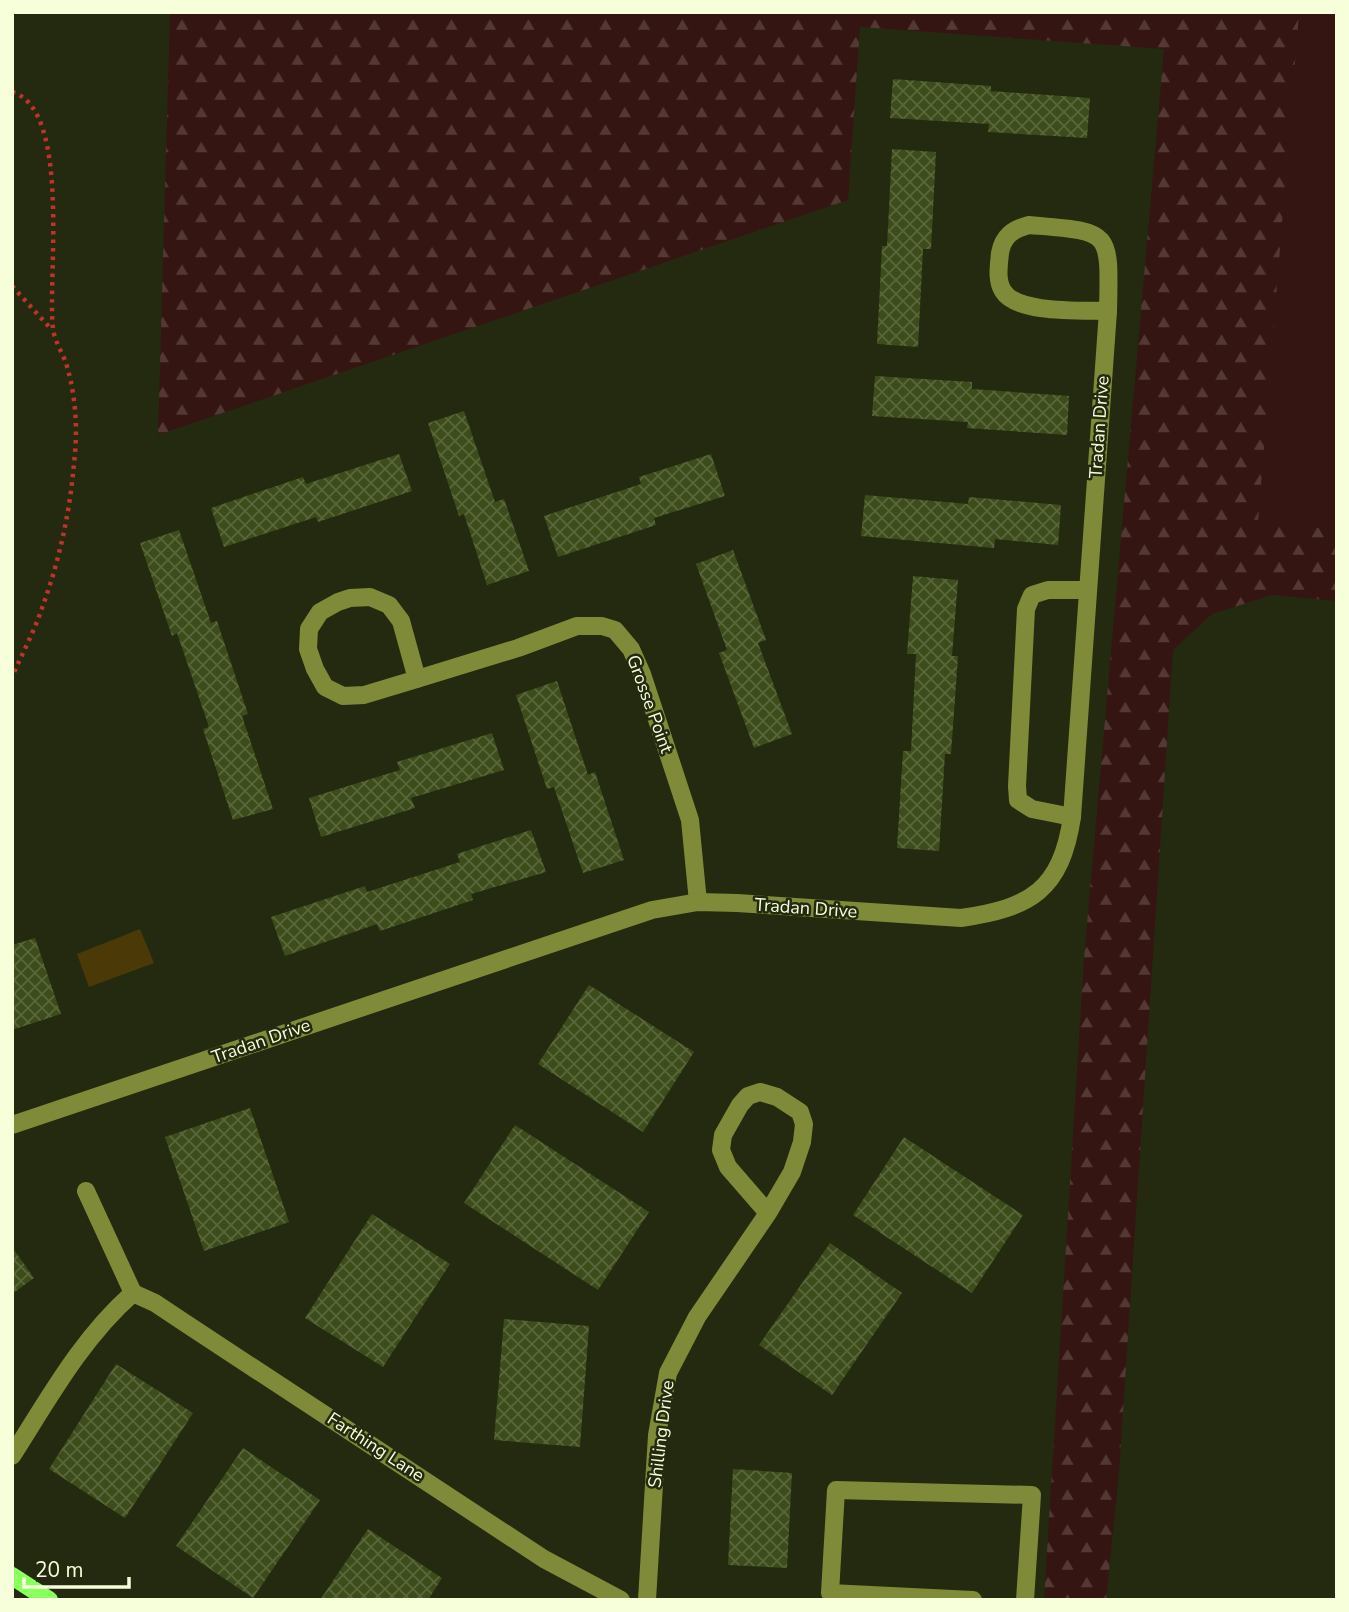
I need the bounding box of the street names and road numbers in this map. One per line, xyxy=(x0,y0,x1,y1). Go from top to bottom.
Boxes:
street label: Tradan Drive xyxy=(1083,375,1115,479)
street label: Grosse Point xyxy=(621,652,679,757)
street label: Tradan Drive xyxy=(754,892,858,924)
street label: Tradan Drive xyxy=(208,1013,314,1069)
street label: Shilling Drive xyxy=(642,1379,680,1489)
street label: Farthing Lane xyxy=(323,1407,429,1487)

